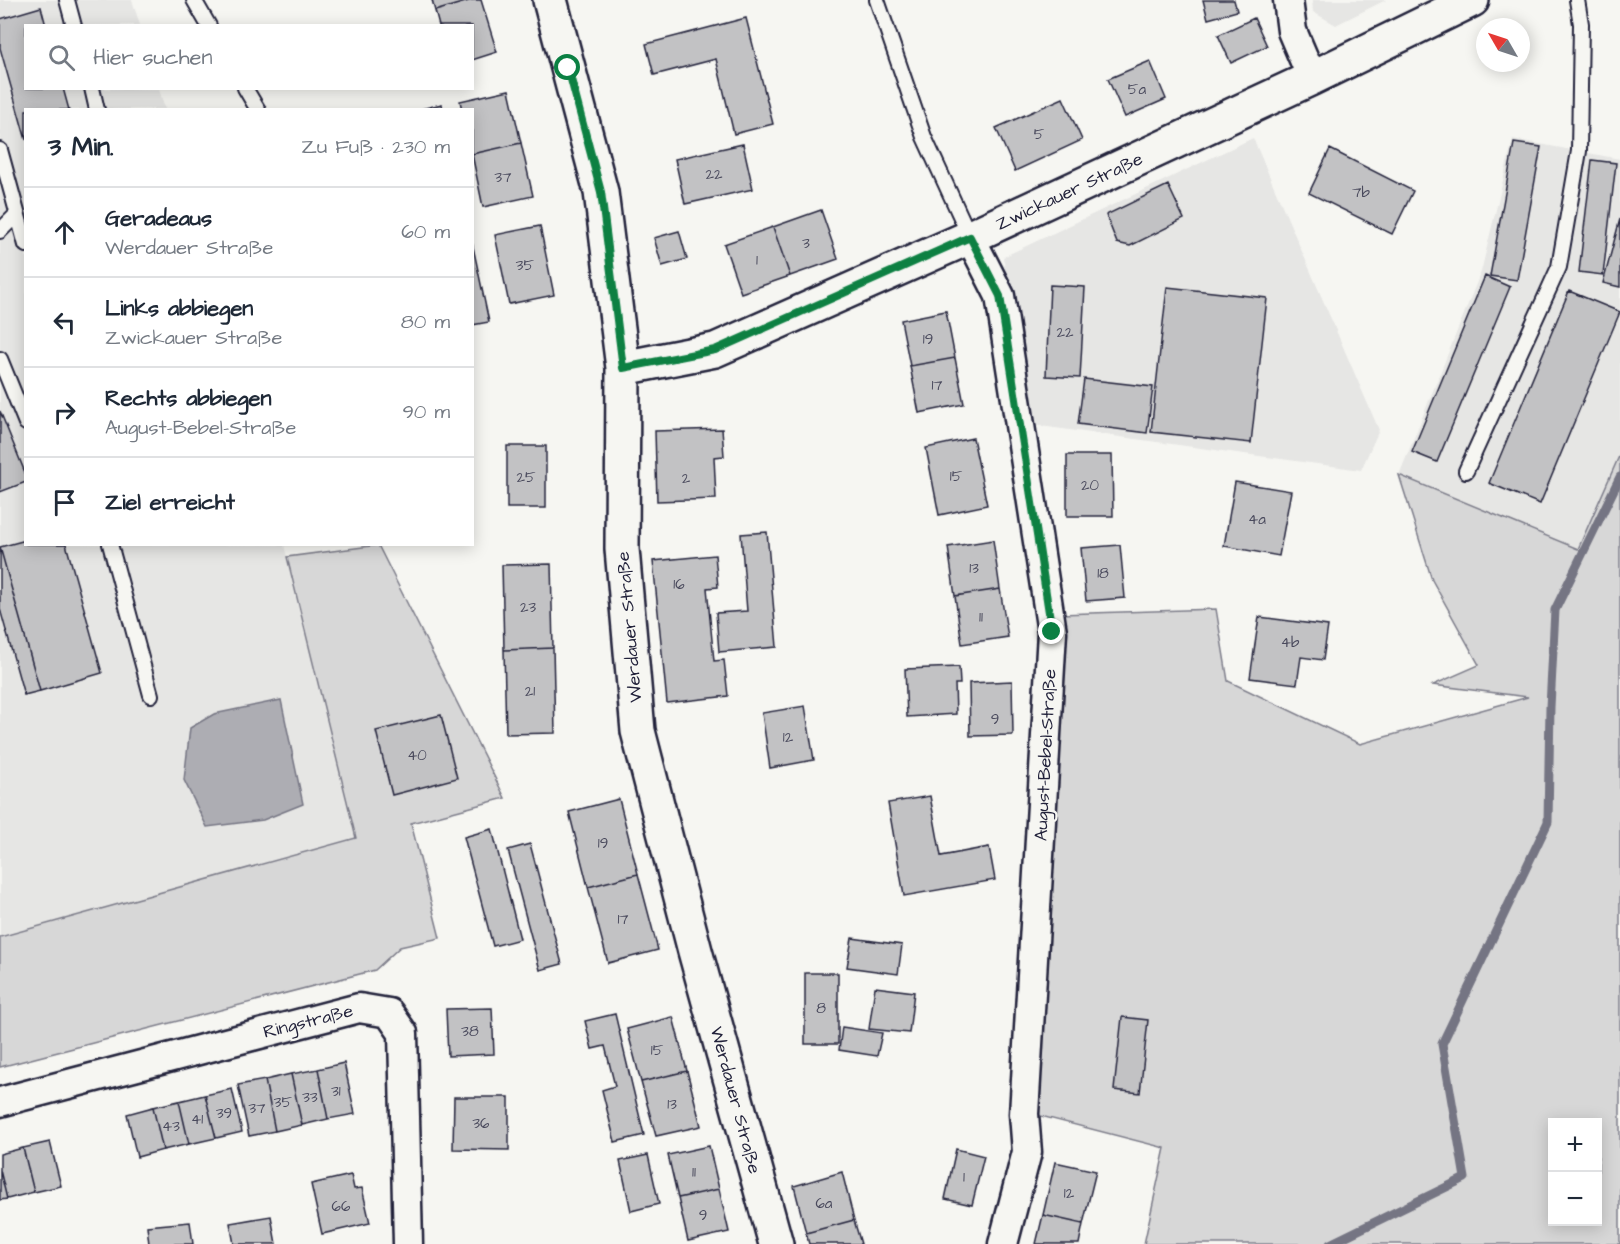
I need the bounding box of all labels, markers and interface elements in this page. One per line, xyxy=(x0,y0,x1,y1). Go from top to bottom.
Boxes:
north arrow xyxy=(1476,18,1530,72)
search box xyxy=(24,24,474,90)
icon: search xyxy=(45,41,78,74)
text: Hier suchen xyxy=(93,42,212,73)
route start xyxy=(554,54,580,80)
house number: 5a xyxy=(1128,79,1146,100)
house number: 5 xyxy=(1034,124,1045,145)
text: 3 Min. xyxy=(48,129,114,165)
text: Zu Fuß · 230 m xyxy=(301,133,450,161)
street label: Zwickauer Straße xyxy=(992,146,1147,236)
house number: 22 xyxy=(705,164,723,185)
house number: 37 xyxy=(495,167,511,188)
house number: 7b xyxy=(1352,182,1370,203)
text: Geradeaus xyxy=(105,203,212,234)
icon: ahead xyxy=(48,216,81,249)
text: 60 m xyxy=(401,218,450,246)
house number: 3 xyxy=(802,233,810,254)
text: Werdauer Straße xyxy=(105,234,273,262)
house number: 1 xyxy=(756,250,758,271)
house number: 35 xyxy=(516,255,534,276)
text: Links abbiegen xyxy=(105,293,253,324)
icon: left xyxy=(48,306,81,339)
text: 80 m xyxy=(401,308,450,336)
house number: 22 xyxy=(1056,322,1074,343)
text: Zwickauer Straße xyxy=(105,324,282,352)
house number: 19 xyxy=(923,329,933,350)
house number: 17 xyxy=(931,375,943,396)
text: Rechts abbiegen xyxy=(105,383,272,414)
icon: right xyxy=(48,396,81,429)
text: 90 m xyxy=(402,398,450,426)
text: August-Bebel-Straße xyxy=(105,414,296,442)
house number: 15 xyxy=(950,466,963,487)
house number: 25 xyxy=(516,467,536,488)
house number: 2 xyxy=(682,468,691,489)
house number: 20 xyxy=(1081,475,1100,496)
icon: arrive xyxy=(48,486,81,519)
text: Ziel erreicht xyxy=(105,487,235,518)
house number: 4a xyxy=(1248,509,1266,530)
street label: Werdauer Straße xyxy=(610,550,649,703)
house number: 13 xyxy=(969,558,979,579)
house number: 18 xyxy=(1097,563,1109,584)
house number: 16 xyxy=(673,574,685,595)
house number: 23 xyxy=(520,597,536,618)
house number: 11 xyxy=(979,607,983,628)
route end xyxy=(1038,618,1064,644)
house number: 4b xyxy=(1281,632,1300,653)
street label: August-Bebel-Straße xyxy=(1029,668,1064,842)
house number: 21 xyxy=(525,681,535,702)
house number: 9 xyxy=(991,709,999,730)
house number: 12 xyxy=(783,727,794,748)
house number: 40 xyxy=(407,745,427,766)
house number: 19 xyxy=(598,833,608,854)
house number: 17 xyxy=(617,909,629,930)
street label: Ringstraße xyxy=(261,998,356,1046)
house number: 8 xyxy=(816,998,826,1019)
house number: 38 xyxy=(461,1021,479,1042)
street label: Werdauer Straße xyxy=(704,1024,767,1177)
house number: 15 xyxy=(651,1040,664,1061)
house number: 31 xyxy=(331,1081,341,1102)
house number: 33 xyxy=(302,1087,318,1108)
house number: 35 xyxy=(274,1092,292,1113)
house number: 13 xyxy=(667,1094,677,1115)
house number: 37 xyxy=(249,1098,265,1119)
house number: 39 xyxy=(216,1103,232,1124)
house number: 41 xyxy=(191,1109,203,1130)
house number: 36 xyxy=(472,1113,490,1134)
house number: 43 xyxy=(162,1116,180,1137)
map controls xyxy=(1548,1118,1602,1226)
button: + xyxy=(1548,1118,1602,1172)
house number: 11 xyxy=(692,1162,696,1183)
house number: 1 xyxy=(963,1167,965,1188)
button: − xyxy=(1548,1172,1602,1226)
house number: 12 xyxy=(1064,1183,1075,1204)
house number: 6a xyxy=(815,1193,833,1214)
house number: 66 xyxy=(332,1196,351,1217)
house number: 9 xyxy=(699,1205,707,1226)

